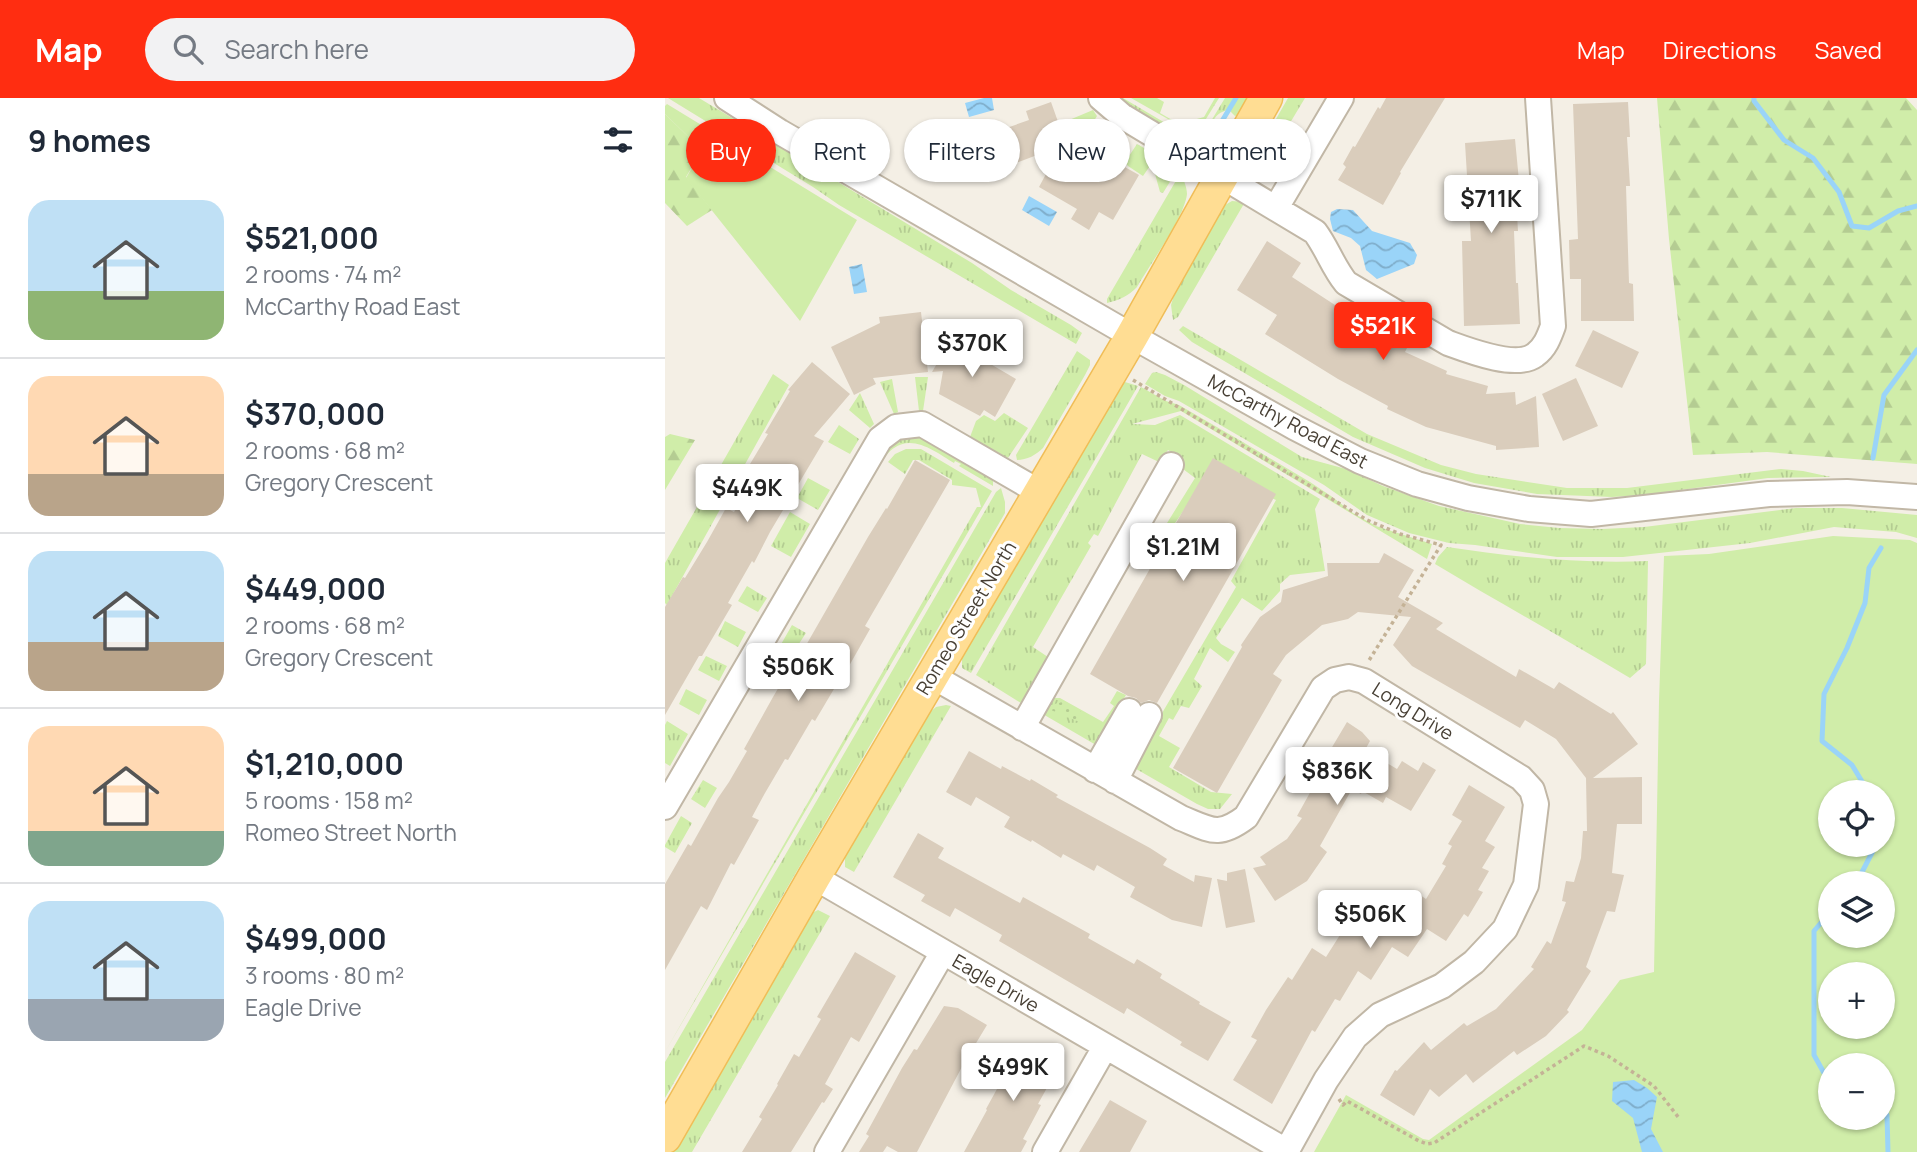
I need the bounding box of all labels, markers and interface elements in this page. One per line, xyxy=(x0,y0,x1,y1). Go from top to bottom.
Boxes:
search box xyxy=(145,18,635,81)
text: Map xyxy=(35,27,103,72)
icon: search xyxy=(169,30,207,68)
text: Search here xyxy=(225,31,369,67)
text: Map xyxy=(1577,33,1625,66)
text: Directions xyxy=(1663,33,1776,66)
text: Saved xyxy=(1814,33,1882,66)
chip: Buy xyxy=(686,119,776,182)
chip: Rent xyxy=(790,119,890,182)
chip: Filters xyxy=(904,119,1020,182)
chip: New xyxy=(1034,119,1130,182)
chip: Apartment xyxy=(1144,119,1311,182)
text: 9 homes xyxy=(28,120,151,161)
icon: filters xyxy=(599,121,637,159)
pin: $711K xyxy=(1442,176,1540,235)
text: $711K xyxy=(1460,182,1522,214)
text: $521,000 xyxy=(245,217,379,258)
icon: home xyxy=(84,228,168,312)
text: 2 rooms · 74 m² xyxy=(245,258,401,290)
text: McCarthy Road East xyxy=(245,290,460,322)
pin: $521K xyxy=(1334,302,1432,362)
text: $521K xyxy=(1350,309,1416,341)
pin: $370K xyxy=(923,320,1021,379)
text: $370K xyxy=(937,326,1007,358)
street label: McCarthy Road East xyxy=(1203,368,1373,474)
text: $370,000 xyxy=(245,393,385,434)
icon: home xyxy=(84,404,168,488)
text: 2 rooms · 68 m² xyxy=(245,434,405,466)
pin: $449K xyxy=(698,464,796,524)
text: Gregory Crescent xyxy=(245,466,433,498)
text: $449K xyxy=(712,471,782,503)
pin: $1.21M xyxy=(1126,524,1240,583)
text: $1.21M xyxy=(1146,530,1220,562)
street label: Romeo Street North xyxy=(910,536,1022,700)
text: $449,000 xyxy=(245,568,386,609)
icon: home xyxy=(84,579,168,663)
text: 2 rooms · 68 m² xyxy=(245,609,405,641)
text: Gregory Crescent xyxy=(245,641,433,673)
pin: $506K xyxy=(749,644,847,703)
text: $506K xyxy=(762,650,834,682)
street label: Long Drive xyxy=(1367,676,1459,746)
text: $1,210,000 xyxy=(245,743,404,784)
pin: $836K xyxy=(1288,748,1386,807)
icon: home xyxy=(84,754,168,838)
text: $836K xyxy=(1301,754,1373,786)
map controls xyxy=(1818,780,1895,1130)
button: locate xyxy=(1818,780,1895,857)
text: 5 rooms · 158 m² xyxy=(245,784,413,816)
text: Romeo Street North xyxy=(245,816,457,848)
button: layers xyxy=(1818,871,1895,948)
pin: $506K xyxy=(1321,890,1419,950)
text: $506K xyxy=(1334,897,1406,929)
text: $499,000 xyxy=(245,918,387,959)
icon: home xyxy=(84,929,168,1013)
street label: Eagle Drive xyxy=(948,948,1044,1018)
text: 3 rooms · 80 m² xyxy=(245,959,404,991)
button: + xyxy=(1818,962,1895,1039)
text: Eagle Drive xyxy=(245,991,362,1023)
pin: $499K xyxy=(964,1044,1062,1103)
text: $499K xyxy=(977,1050,1049,1082)
button: − xyxy=(1818,1053,1895,1130)

